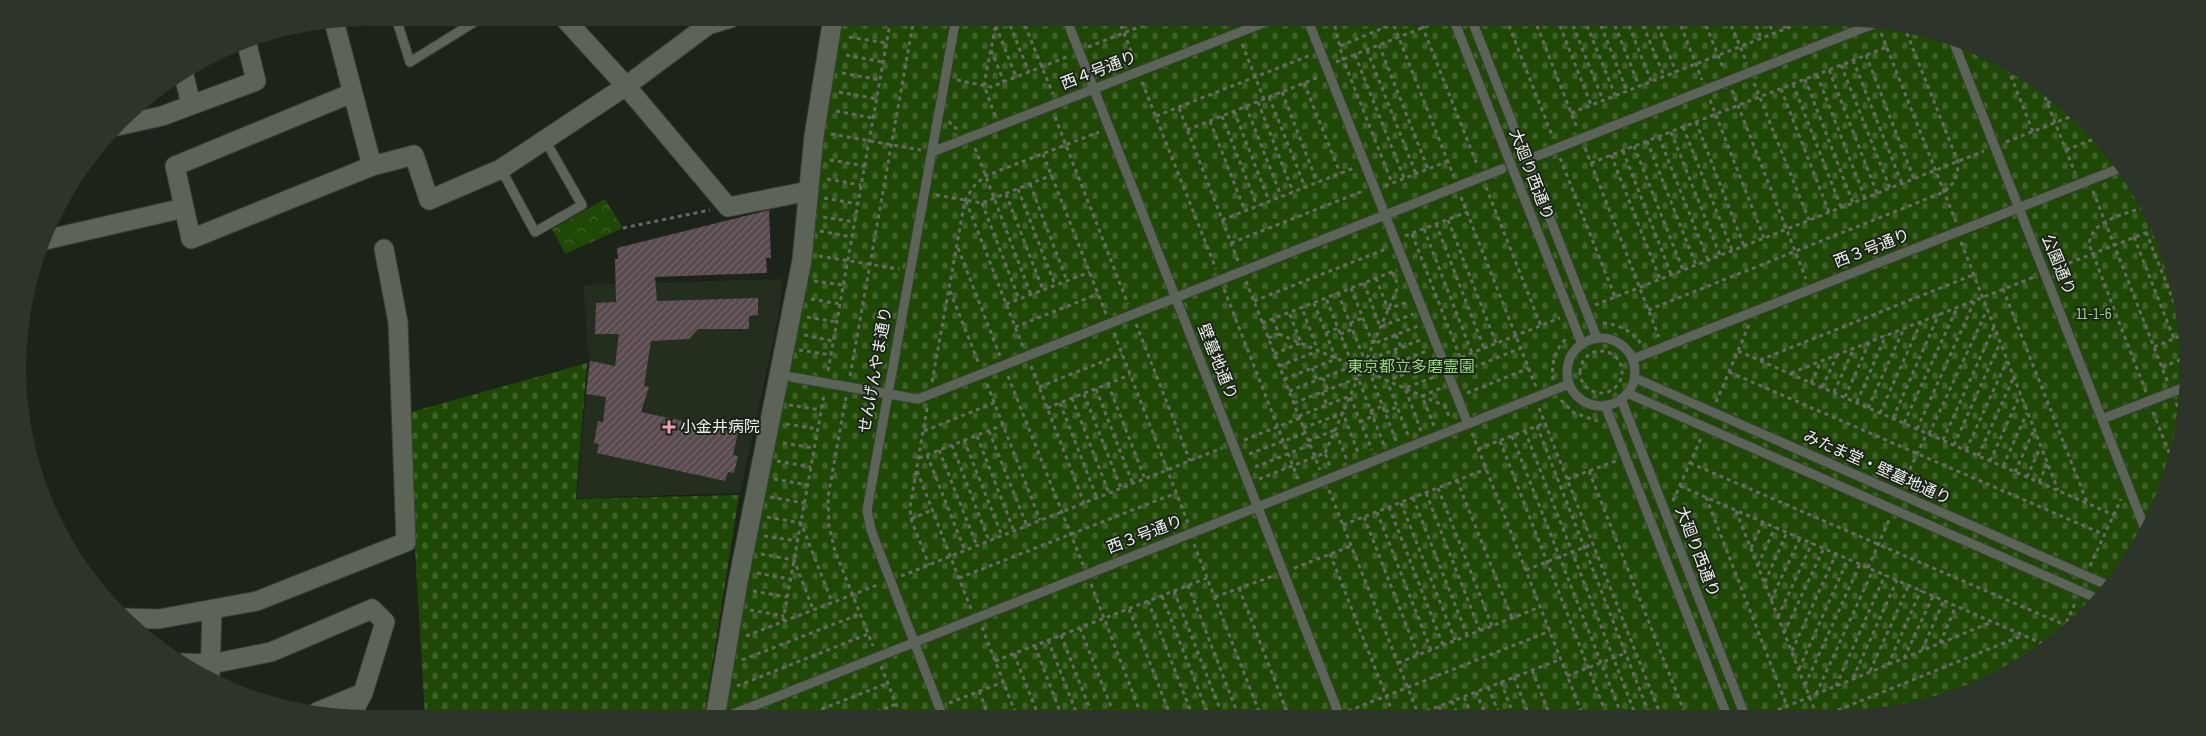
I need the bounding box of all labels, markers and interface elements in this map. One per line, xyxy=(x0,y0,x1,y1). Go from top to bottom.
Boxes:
street label: 西４号通り xyxy=(1058,48,1140,94)
street label: 大廻り西通り xyxy=(1505,127,1557,223)
street label: 西３号通り xyxy=(1831,226,1913,272)
street label: 公園通り xyxy=(2037,232,2079,298)
street label: せんげんやま通り xyxy=(856,305,896,435)
park label: 11-1-6 xyxy=(2076,305,2112,324)
street label: 壁墓地通り xyxy=(1193,321,1241,403)
park label: 東京都立多磨霊園 xyxy=(1347,358,1475,377)
place label: 小金井病院 xyxy=(680,418,760,437)
marker: 小金井病院 xyxy=(662,420,676,434)
street label: みたま堂・壁墓地通り xyxy=(1800,427,1954,509)
street label: 大廻り西通り xyxy=(1671,504,1723,600)
street label: 西３号通り xyxy=(1104,512,1186,558)

